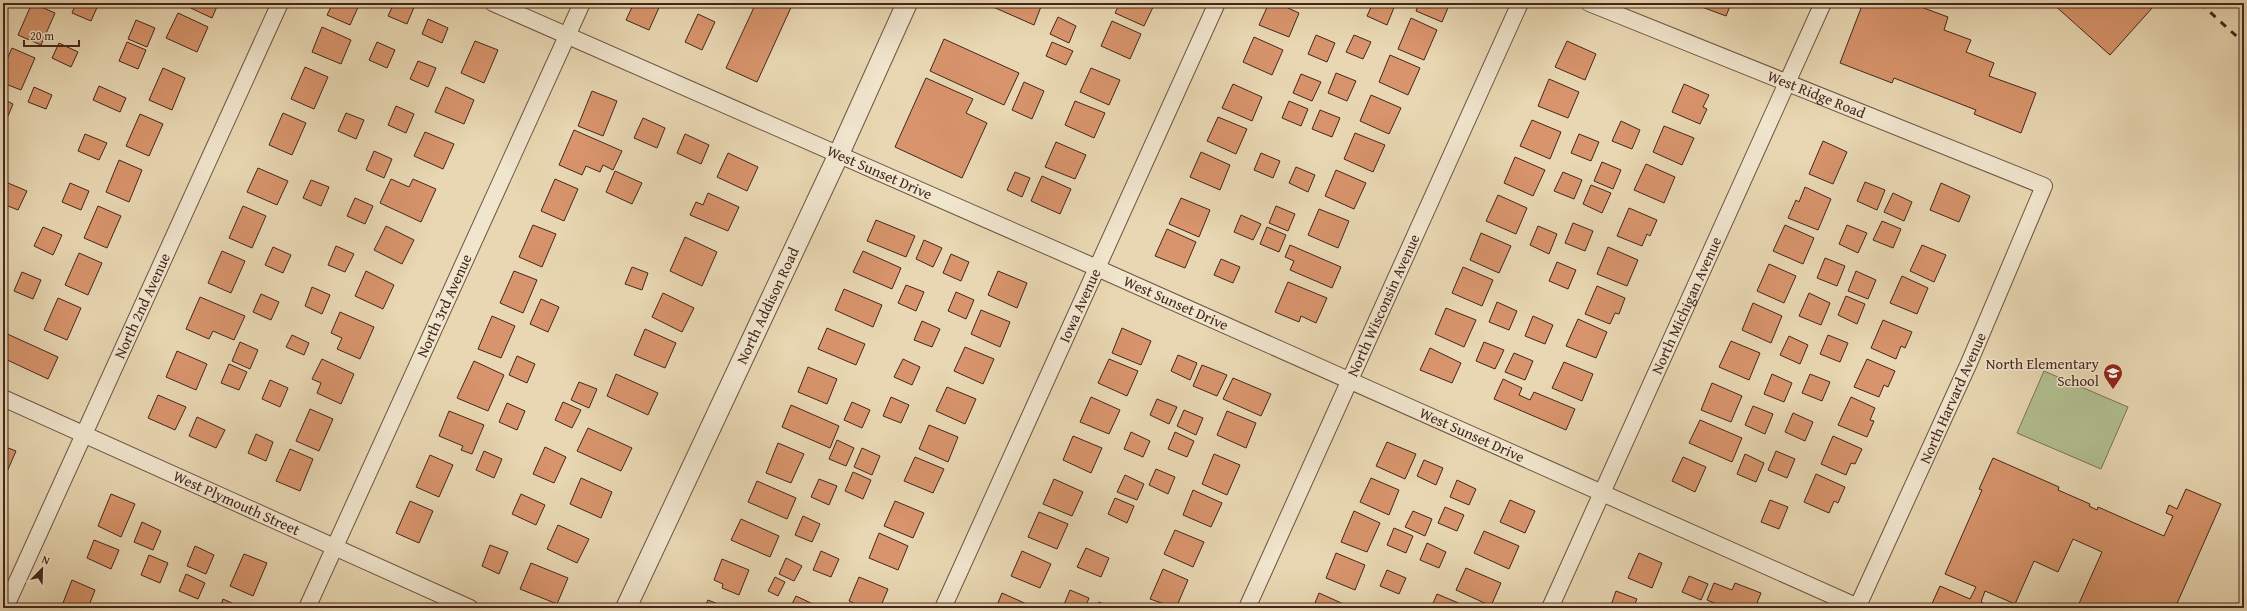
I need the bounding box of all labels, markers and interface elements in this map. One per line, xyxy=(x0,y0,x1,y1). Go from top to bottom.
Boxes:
scale bar xyxy=(24,22,79,48)
text: 20 m xyxy=(30,27,54,44)
street label: West Ridge Road xyxy=(1764,65,1869,123)
street label: West Sunset Drive xyxy=(824,140,936,204)
street label: North Wisconsin Avenue xyxy=(1342,230,1424,380)
street label: North Michigan Avenue xyxy=(1646,233,1726,377)
street label: North Addison Road xyxy=(731,244,804,367)
street label: North 2nd Avenue xyxy=(109,249,175,362)
street label: North 3rd Avenue xyxy=(411,250,477,361)
street label: Iowa Avenue xyxy=(1054,265,1105,346)
street label: West Sunset Drive xyxy=(1120,270,1232,335)
street label: North Harvard Avenue xyxy=(1914,329,1991,467)
place label: North Elementary School xyxy=(1986,353,2100,391)
school or university icon: North Elementary School xyxy=(2102,362,2124,390)
street label: West Sunset Drive xyxy=(1416,402,1528,467)
street label: West Plymouth Street xyxy=(170,465,304,540)
north arrow xyxy=(22,549,62,589)
text: N xyxy=(39,551,53,569)

